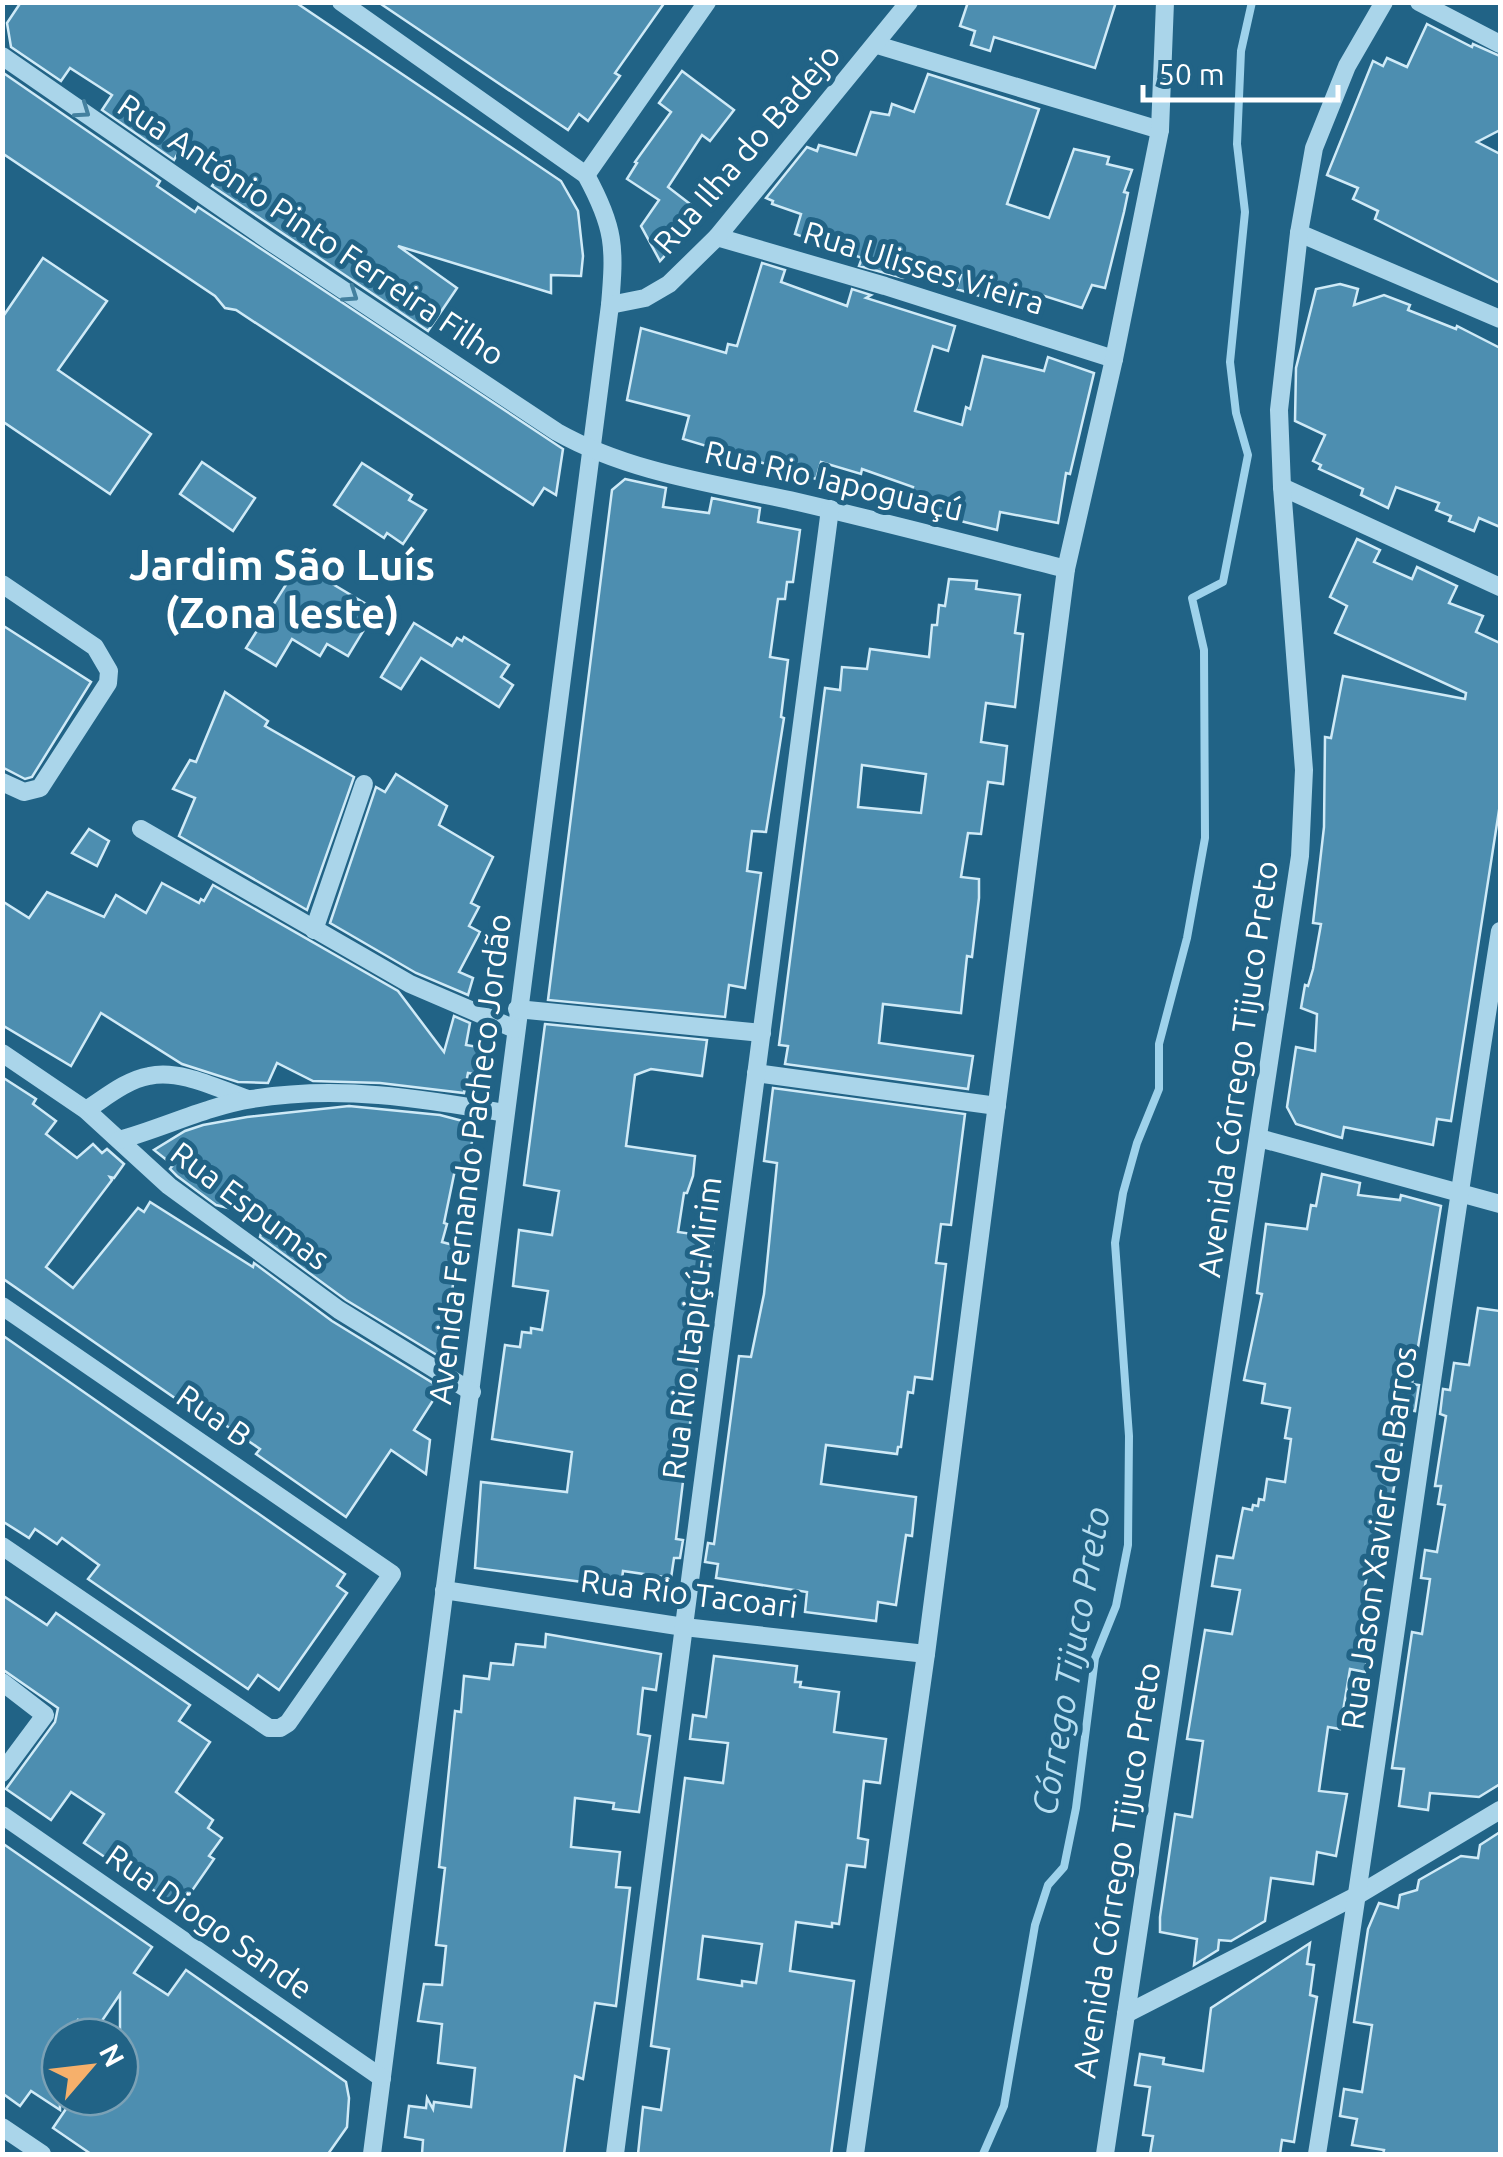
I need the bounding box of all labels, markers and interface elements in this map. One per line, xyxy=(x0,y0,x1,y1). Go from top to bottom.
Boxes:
street label: Rua Ilha do Badejo xyxy=(646,37,847,260)
scale bar xyxy=(1143,40,1338,102)
text: 50 m xyxy=(1158,57,1225,91)
street label: Rua Antônio Pinto Ferreira Filho xyxy=(112,86,512,372)
one-way arrow xyxy=(72,99,90,118)
street label: Rua Ulisses Vieira xyxy=(800,213,1049,321)
one-way arrow xyxy=(340,283,358,302)
street label: Rua Rio Iapoguaçú xyxy=(701,433,967,527)
district label: Jardim São Luís (Zona leste) xyxy=(129,541,435,636)
street label: Avenida Córrego Tijuco Preto xyxy=(1190,858,1284,1279)
street label: Avenida Fernando Pacheco Jordão xyxy=(421,912,517,1406)
street label: Rua Espumas xyxy=(164,1134,337,1276)
street label: Rua Rio Itapiçú-Mirim xyxy=(655,1174,727,1481)
street label: Rua Jason Xavier de Barros xyxy=(1333,1344,1423,1732)
street label: Rua B xyxy=(171,1377,259,1454)
water label: Córrego Tijuco Preto xyxy=(1023,1504,1117,1818)
street label: Rua Rio Tacoari xyxy=(578,1562,800,1624)
street label: Avenida Córrego Tijuco Preto xyxy=(1065,1660,1167,2080)
street label: Rua Diogo Sande xyxy=(100,1837,320,2006)
north arrow xyxy=(40,2017,140,2117)
text: N xyxy=(94,2039,131,2072)

